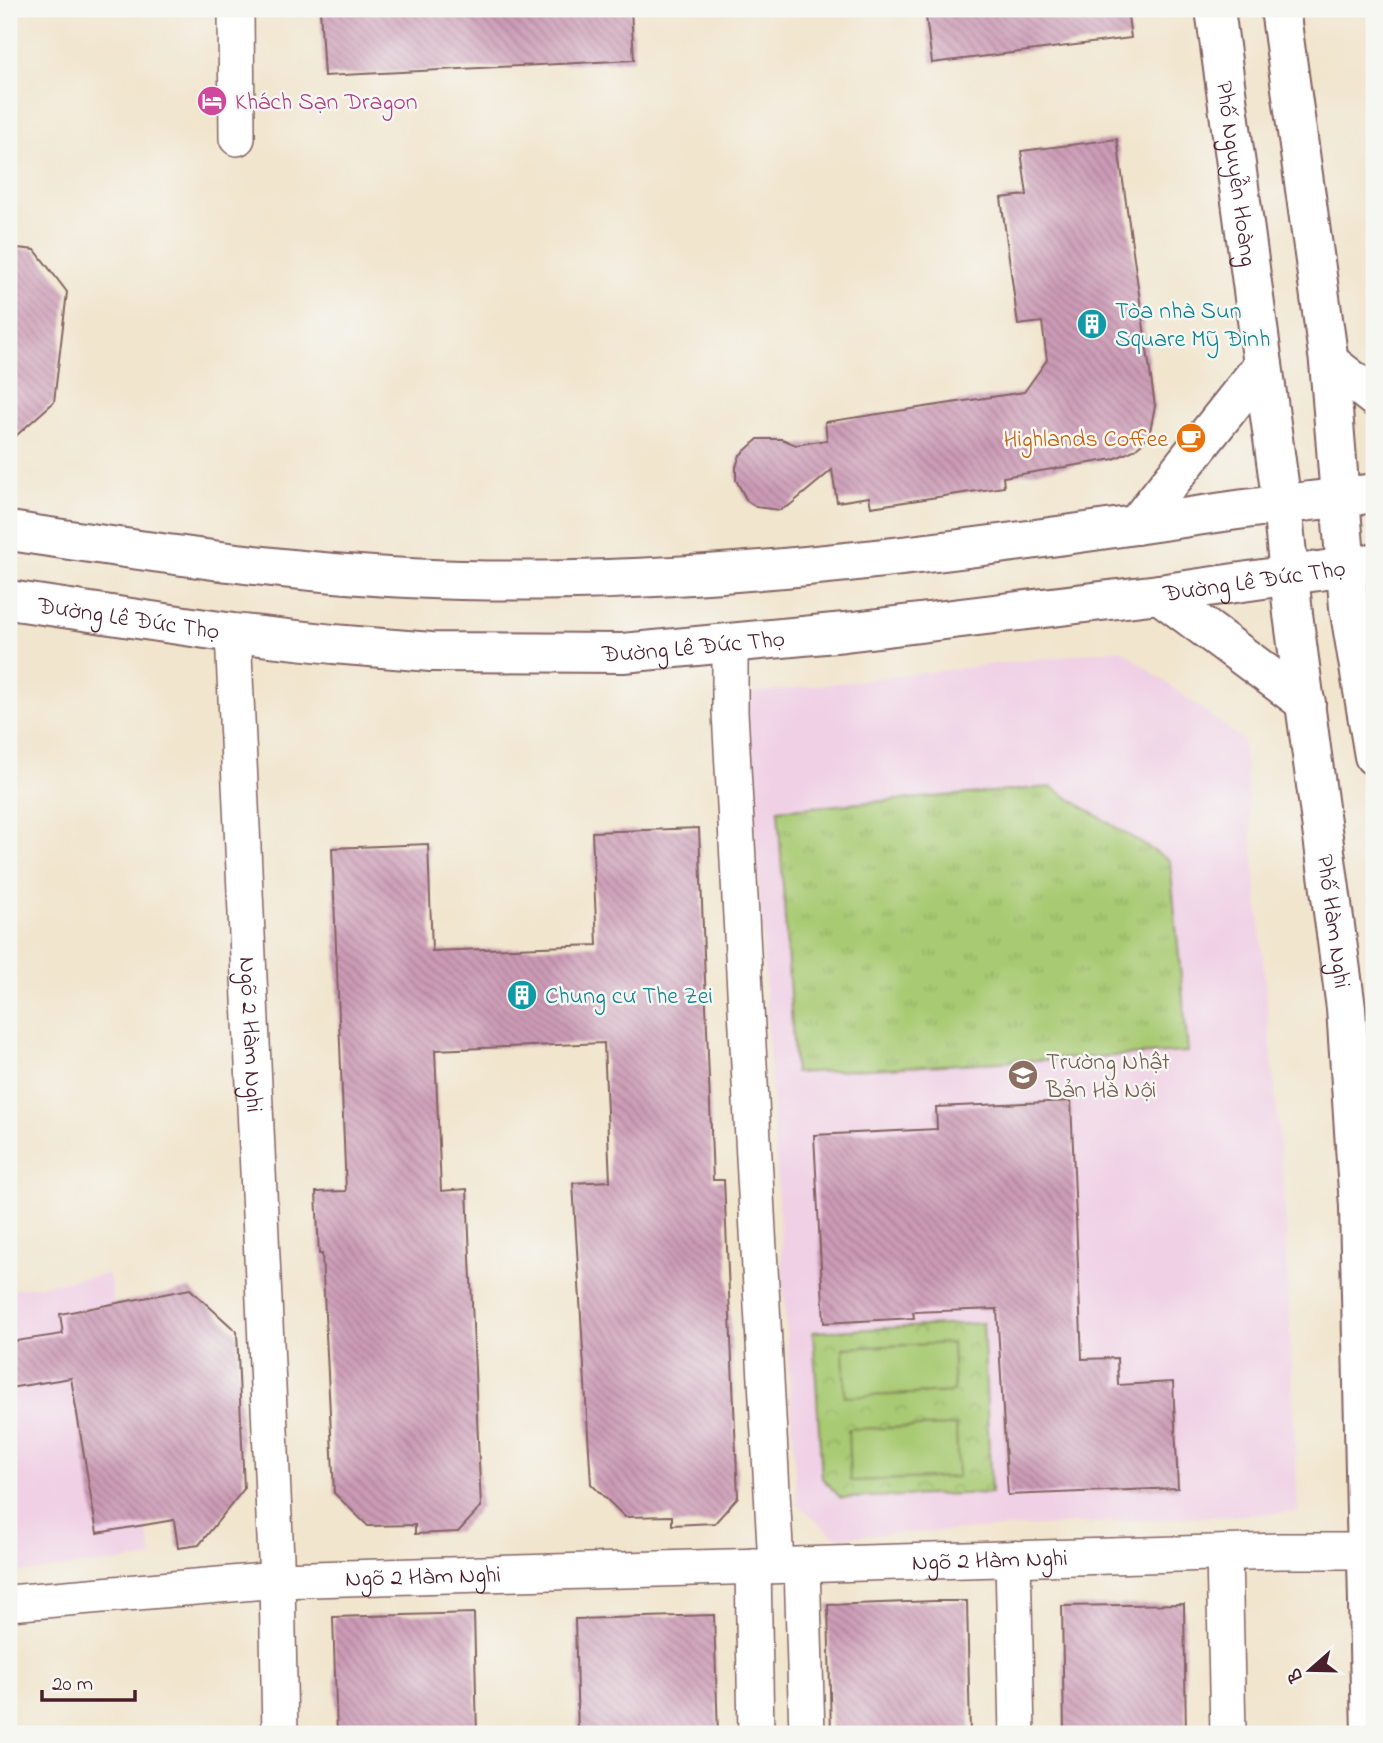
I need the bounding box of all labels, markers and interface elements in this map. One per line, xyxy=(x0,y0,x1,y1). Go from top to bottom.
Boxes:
street label: Phố Nguyễn Hoàng xyxy=(1205,79,1265,269)
hotel icon: Khách Sạn Dragon xyxy=(195,84,229,118)
place label: Khách Sạn Dragon xyxy=(235,86,418,121)
place label: Tòa nhà Sun Square Mỹ Đình xyxy=(1115,295,1270,359)
building icon: Tòa nhà Sun Square Mỹ Đình xyxy=(1075,307,1109,341)
cafe icon: Highlands Coffee xyxy=(1174,421,1208,455)
place label: Highlands Coffee xyxy=(1004,423,1168,458)
street label: Đường Lê Đức Thọ xyxy=(1160,552,1348,613)
street label: Đường Lê Đức Thọ xyxy=(34,589,222,651)
street label: Đường Lê Đức Thọ xyxy=(601,623,787,673)
street label: Phố Hàm Nghi xyxy=(1306,852,1358,991)
street label: Ngõ 2 Hàm Nghi xyxy=(228,956,270,1113)
building icon: Chung cư The Zei xyxy=(505,978,539,1012)
place label: Chung cư The Zei xyxy=(545,980,713,1015)
place label: Trường Nhật Bản Hà Nội xyxy=(1045,1046,1170,1109)
school or university icon: Trường Nhật Bản Hà Nội xyxy=(1006,1058,1040,1092)
street label: Ngõ 2 Hàm Nghi xyxy=(911,1542,1068,1582)
street label: Ngõ 2 Hàm Nghi xyxy=(345,1559,501,1598)
north arrow xyxy=(1274,1634,1344,1704)
scale bar xyxy=(42,1659,135,1703)
text: B xyxy=(1281,1664,1312,1687)
text: 20 m xyxy=(52,1670,93,1700)

